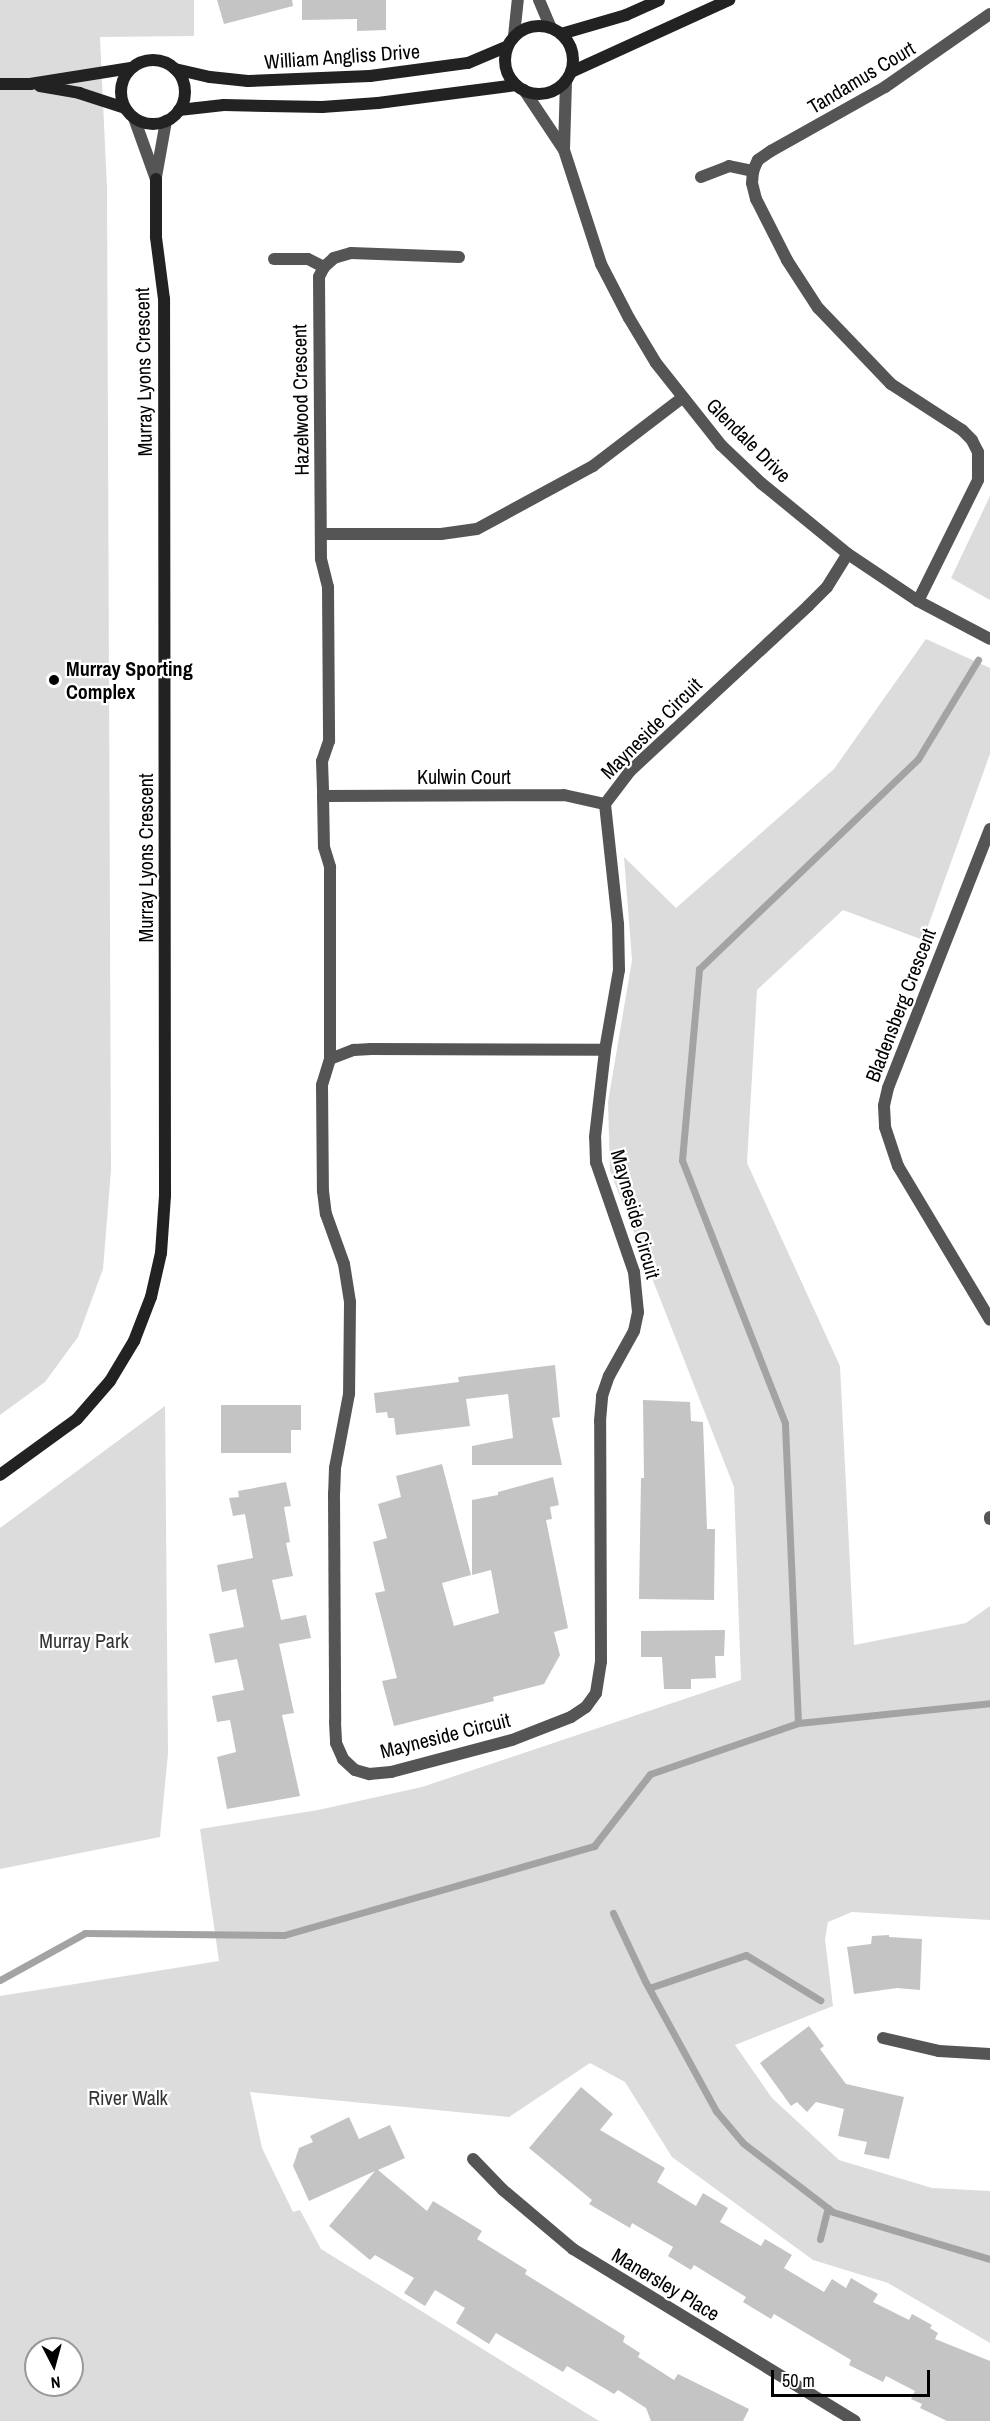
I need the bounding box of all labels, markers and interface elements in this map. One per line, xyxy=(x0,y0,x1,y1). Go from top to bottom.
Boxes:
street label: Tandamus Court xyxy=(803,36,919,118)
street label: William Angliss Drive xyxy=(263,39,421,73)
street label: Murray Lyons Crescent xyxy=(130,287,156,457)
street label: Hazelwood Crescent xyxy=(287,324,313,476)
street label: Glendale Drive xyxy=(702,393,796,487)
place label: Murray Sporting Complex xyxy=(66,656,193,703)
street label: Mayneside Circuit xyxy=(595,672,707,784)
marker: Murray Sporting Complex xyxy=(47,673,61,687)
street label: Kulwin Court xyxy=(417,764,511,788)
street label: Murray Lyons Crescent xyxy=(133,774,157,942)
street label: Bladensberg Crescent xyxy=(860,925,940,1085)
street label: Mayneside Circuit xyxy=(606,1147,666,1281)
park label: Murray Park xyxy=(39,1628,129,1652)
street label: Mayneside Circuit xyxy=(378,1707,512,1763)
park label: River Walk xyxy=(88,2085,168,2109)
street label: Manersley Place xyxy=(608,2242,724,2326)
north arrow xyxy=(24,2337,84,2397)
scale bar xyxy=(774,2358,933,2396)
text: 50 m xyxy=(782,2368,815,2393)
text: N xyxy=(50,2371,62,2394)

